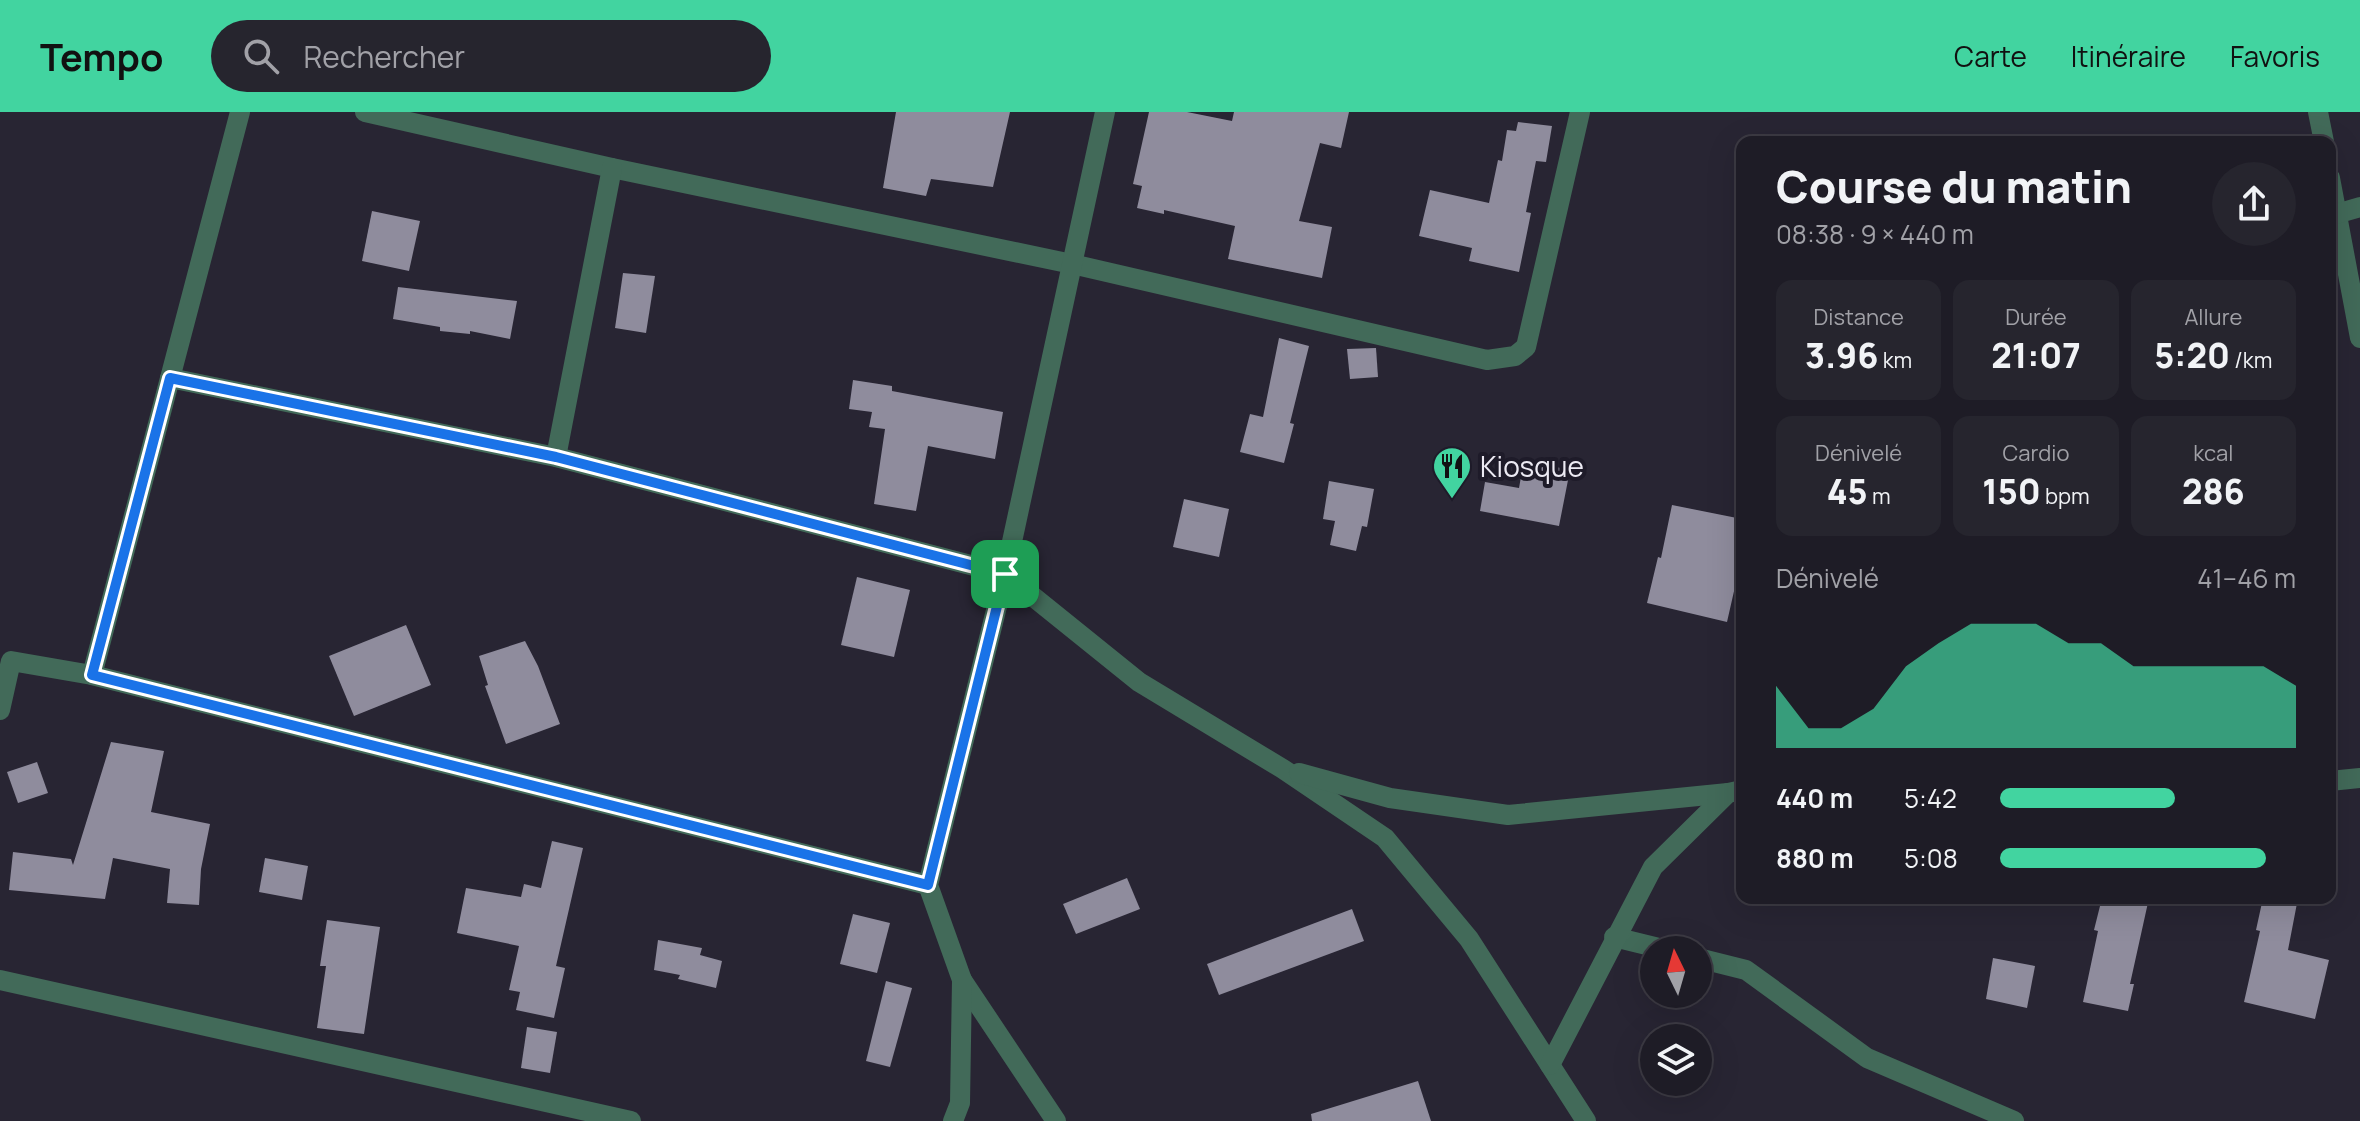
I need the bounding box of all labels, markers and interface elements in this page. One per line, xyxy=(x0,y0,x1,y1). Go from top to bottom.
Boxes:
search box xyxy=(211,20,771,92)
text: Tempo xyxy=(40,30,163,82)
icon: search xyxy=(239,34,283,78)
text: Rechercher xyxy=(303,36,465,77)
text: Carte xyxy=(1954,37,2027,75)
text: Itinéraire xyxy=(2071,37,2186,75)
text: Favoris xyxy=(2230,37,2320,75)
text: Course du matin xyxy=(1776,156,2132,216)
button: share xyxy=(2212,162,2296,246)
text: 08:38 · 9 × 440 m xyxy=(1776,216,1974,252)
text: Distance xyxy=(1814,302,1904,332)
text: Durée xyxy=(2005,302,2067,332)
text: Allure xyxy=(2184,302,2242,332)
text: 3.96 xyxy=(1805,332,1878,378)
text: 21:07 xyxy=(1991,332,2081,378)
text: 5:20 xyxy=(2154,332,2230,378)
text: km xyxy=(1878,345,1912,375)
text: /km xyxy=(2230,345,2272,375)
text: Dénivelé xyxy=(1815,438,1902,468)
text: Cardio xyxy=(2003,438,2069,468)
text: kcal xyxy=(2193,438,2233,468)
restaurant icon: Kiosque xyxy=(1431,445,1473,500)
place label: Kiosque xyxy=(1480,447,1584,485)
text: 45 xyxy=(1827,468,1868,514)
text: 150 xyxy=(1982,468,2041,514)
text: 286 xyxy=(2182,468,2245,514)
text: m xyxy=(1868,481,1891,511)
text: bpm xyxy=(2041,481,2090,511)
pin xyxy=(971,540,1039,608)
icon: arrive xyxy=(983,552,1027,596)
text: Dénivelé xyxy=(1776,560,1879,596)
text: 41–46 m xyxy=(2197,560,2296,596)
text: 440 m xyxy=(1776,780,1853,816)
text: 5:42 xyxy=(1904,780,1957,816)
text: 880 m xyxy=(1776,840,1854,876)
text: 5:08 xyxy=(1904,840,1958,876)
north arrow xyxy=(1640,936,1712,1008)
map controls xyxy=(1640,936,1712,1096)
button: layers xyxy=(1640,1024,1712,1096)

